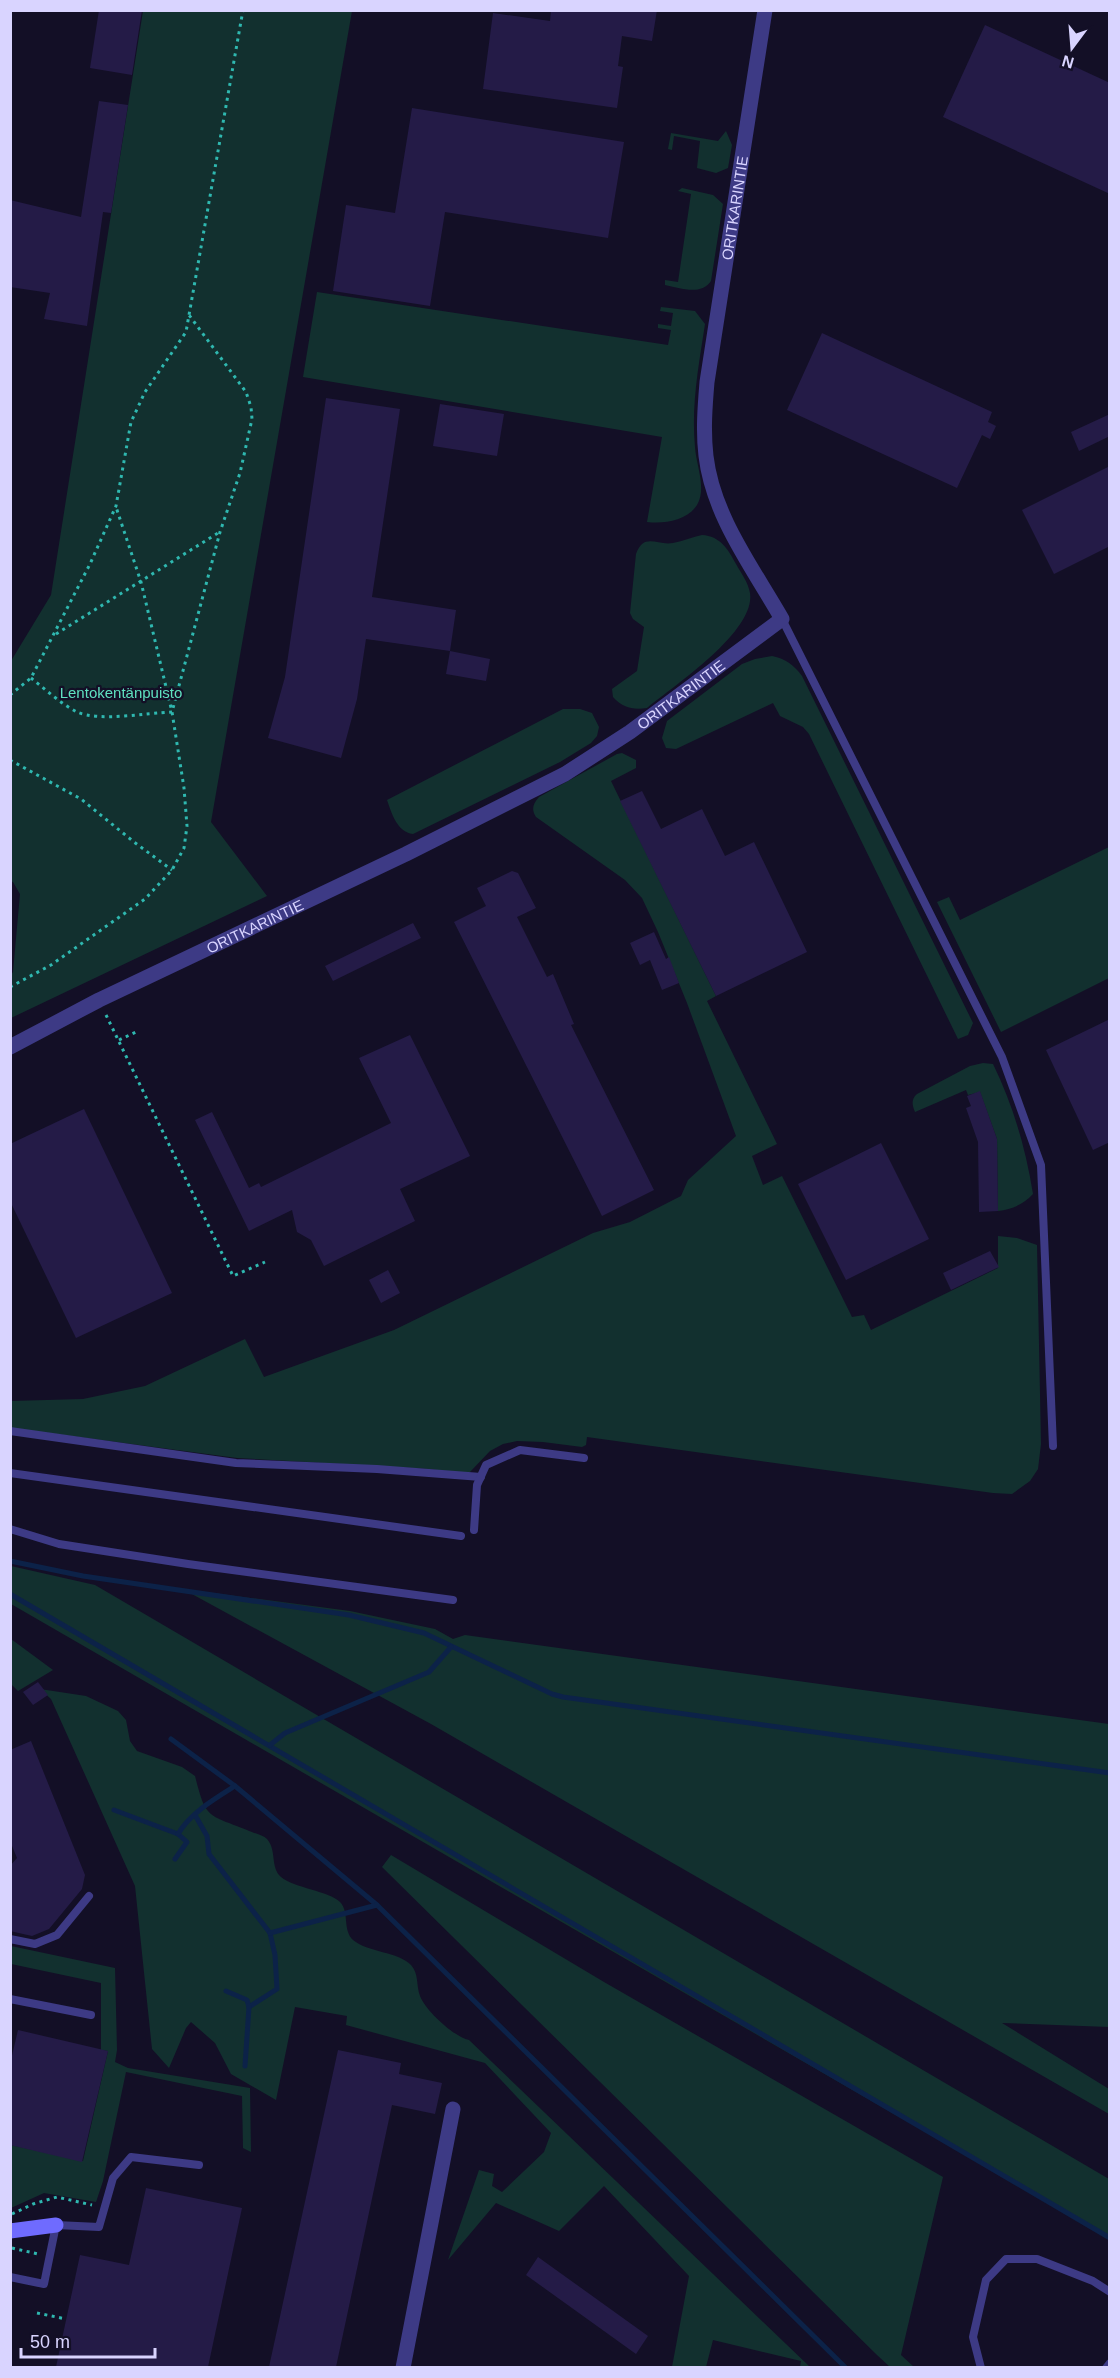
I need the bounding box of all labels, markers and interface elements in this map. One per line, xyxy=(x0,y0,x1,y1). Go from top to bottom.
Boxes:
north arrow xyxy=(1042,18,1102,78)
text: N xyxy=(1060,52,1076,72)
street label: ORITKARINTIE xyxy=(718,155,751,261)
street label: ORITKARINTIE xyxy=(633,656,728,733)
park label: Lentokentänpuisto xyxy=(60,684,182,701)
street label: ORITKARINTIE xyxy=(204,896,306,956)
scale bar xyxy=(21,2321,154,2359)
text: 50 m xyxy=(30,2332,70,2352)

